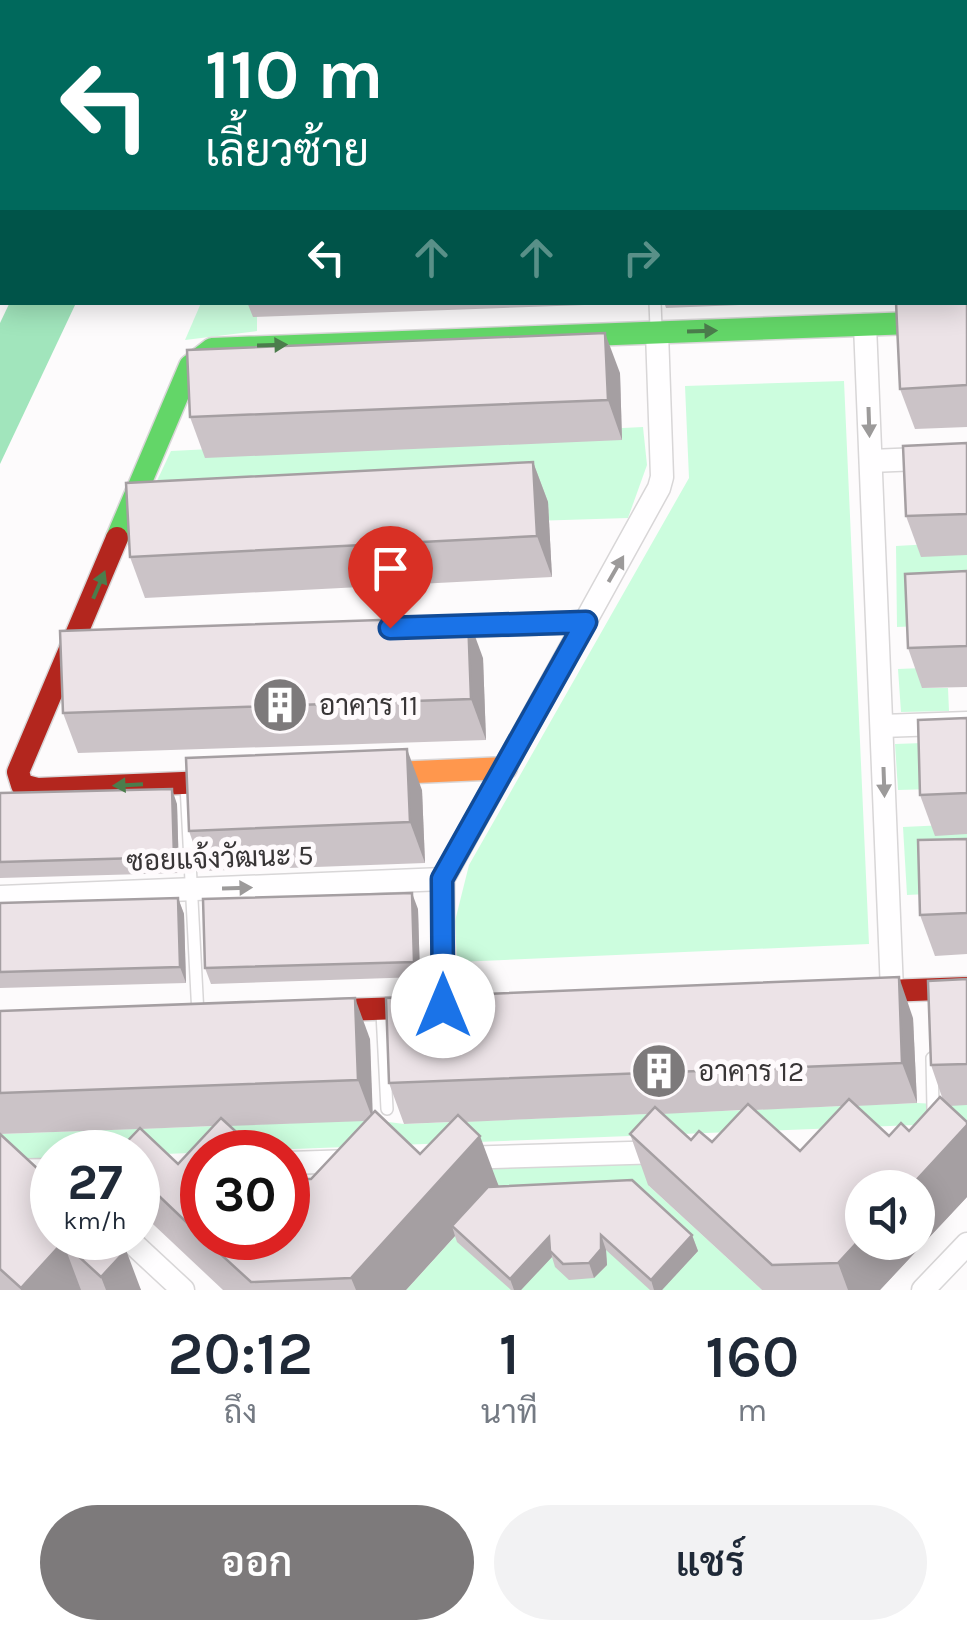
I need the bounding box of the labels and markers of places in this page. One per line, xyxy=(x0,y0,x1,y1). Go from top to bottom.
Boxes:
pin xyxy=(348,526,433,629)
building icon: อาคาร 11 xyxy=(250,675,310,735)
place label: อาคาร 11 xyxy=(319,689,418,722)
building icon: อาคาร 12 xyxy=(629,1041,689,1101)
place label: อาคาร 12 xyxy=(698,1055,804,1088)

